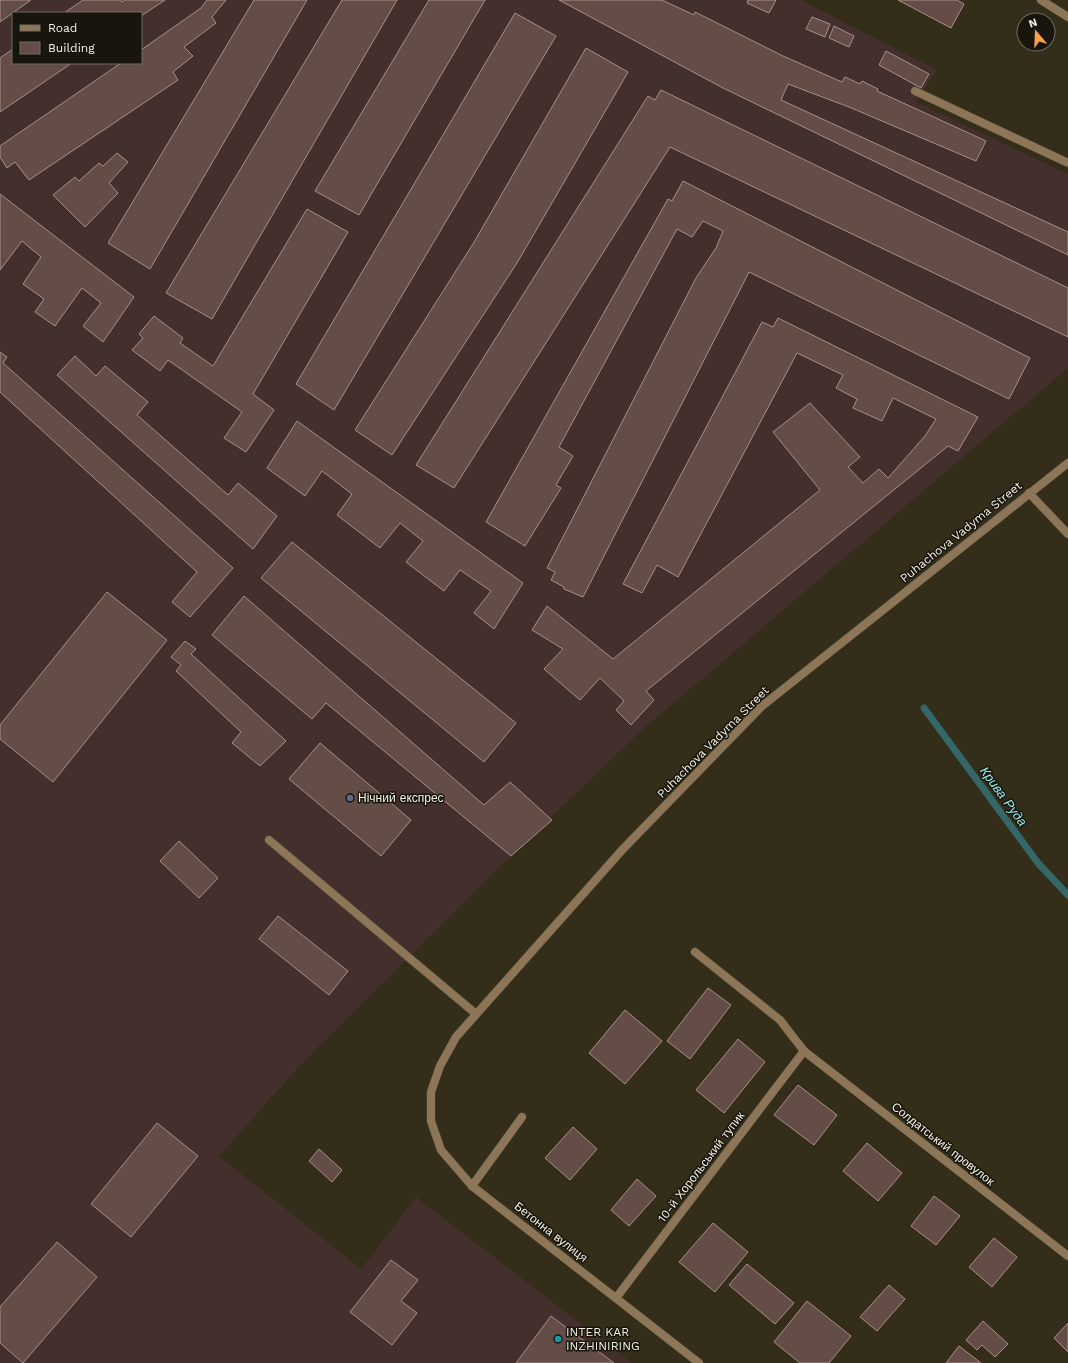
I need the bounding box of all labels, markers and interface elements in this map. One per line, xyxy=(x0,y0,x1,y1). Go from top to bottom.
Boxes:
legend xyxy=(12,12,142,64)
north arrow xyxy=(1016,12,1056,52)
text: N xyxy=(1027,16,1039,30)
text: Road xyxy=(48,21,77,35)
text: Building xyxy=(48,41,95,55)
street label: Puhachova Vadyma Street xyxy=(897,479,1025,585)
street label: Puhachova Vadyma Street xyxy=(654,683,772,801)
water label: Крива Руда xyxy=(977,764,1030,829)
place label: Нічний експрес xyxy=(358,791,444,805)
marker: Нічний експрес xyxy=(345,793,355,803)
street label: Солдатський провулок xyxy=(889,1100,998,1189)
street label: 10-й Хорольський тупик xyxy=(655,1108,748,1225)
street label: Бетонна вулиця xyxy=(512,1199,590,1265)
place label: INTER KAR INZHINIRING xyxy=(566,1325,640,1353)
marker: INTER KAR INZHINIRING xyxy=(553,1334,563,1344)

